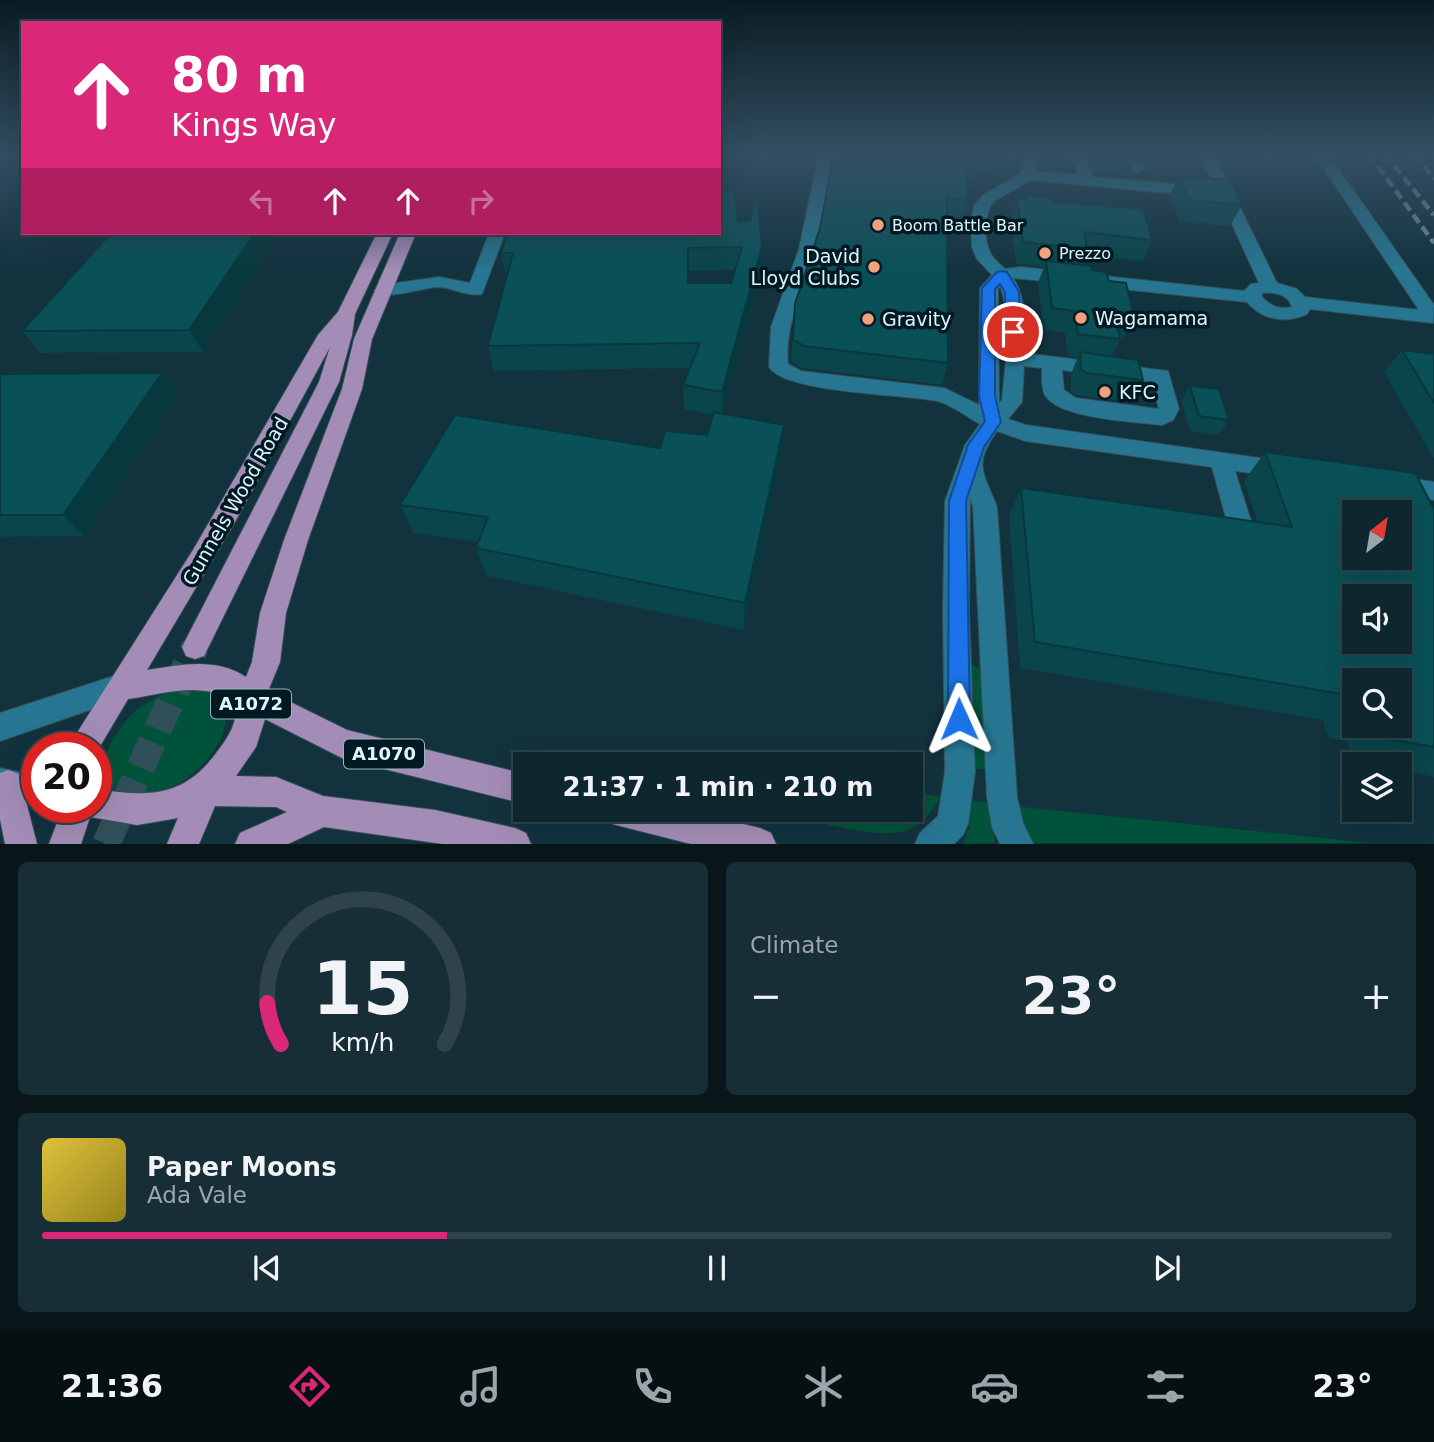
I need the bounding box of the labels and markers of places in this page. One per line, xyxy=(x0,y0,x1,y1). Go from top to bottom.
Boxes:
place label: Boom Battle Bar xyxy=(892,216,1024,235)
marker: Boom Battle Bar xyxy=(870,217,886,233)
place label: Prezzo xyxy=(1059,244,1111,263)
place label: David Lloyd Clubs xyxy=(751,245,860,289)
marker: Prezzo xyxy=(1037,245,1053,261)
marker: David Lloyd Clubs xyxy=(866,259,882,275)
pin xyxy=(983,302,1043,362)
place label: Wagamama xyxy=(1095,307,1208,329)
place label: Gravity xyxy=(882,308,951,330)
marker: Wagamama xyxy=(1073,310,1089,326)
marker: Gravity xyxy=(860,311,876,327)
place label: KFC xyxy=(1119,381,1156,403)
marker: KFC xyxy=(1097,384,1113,400)

